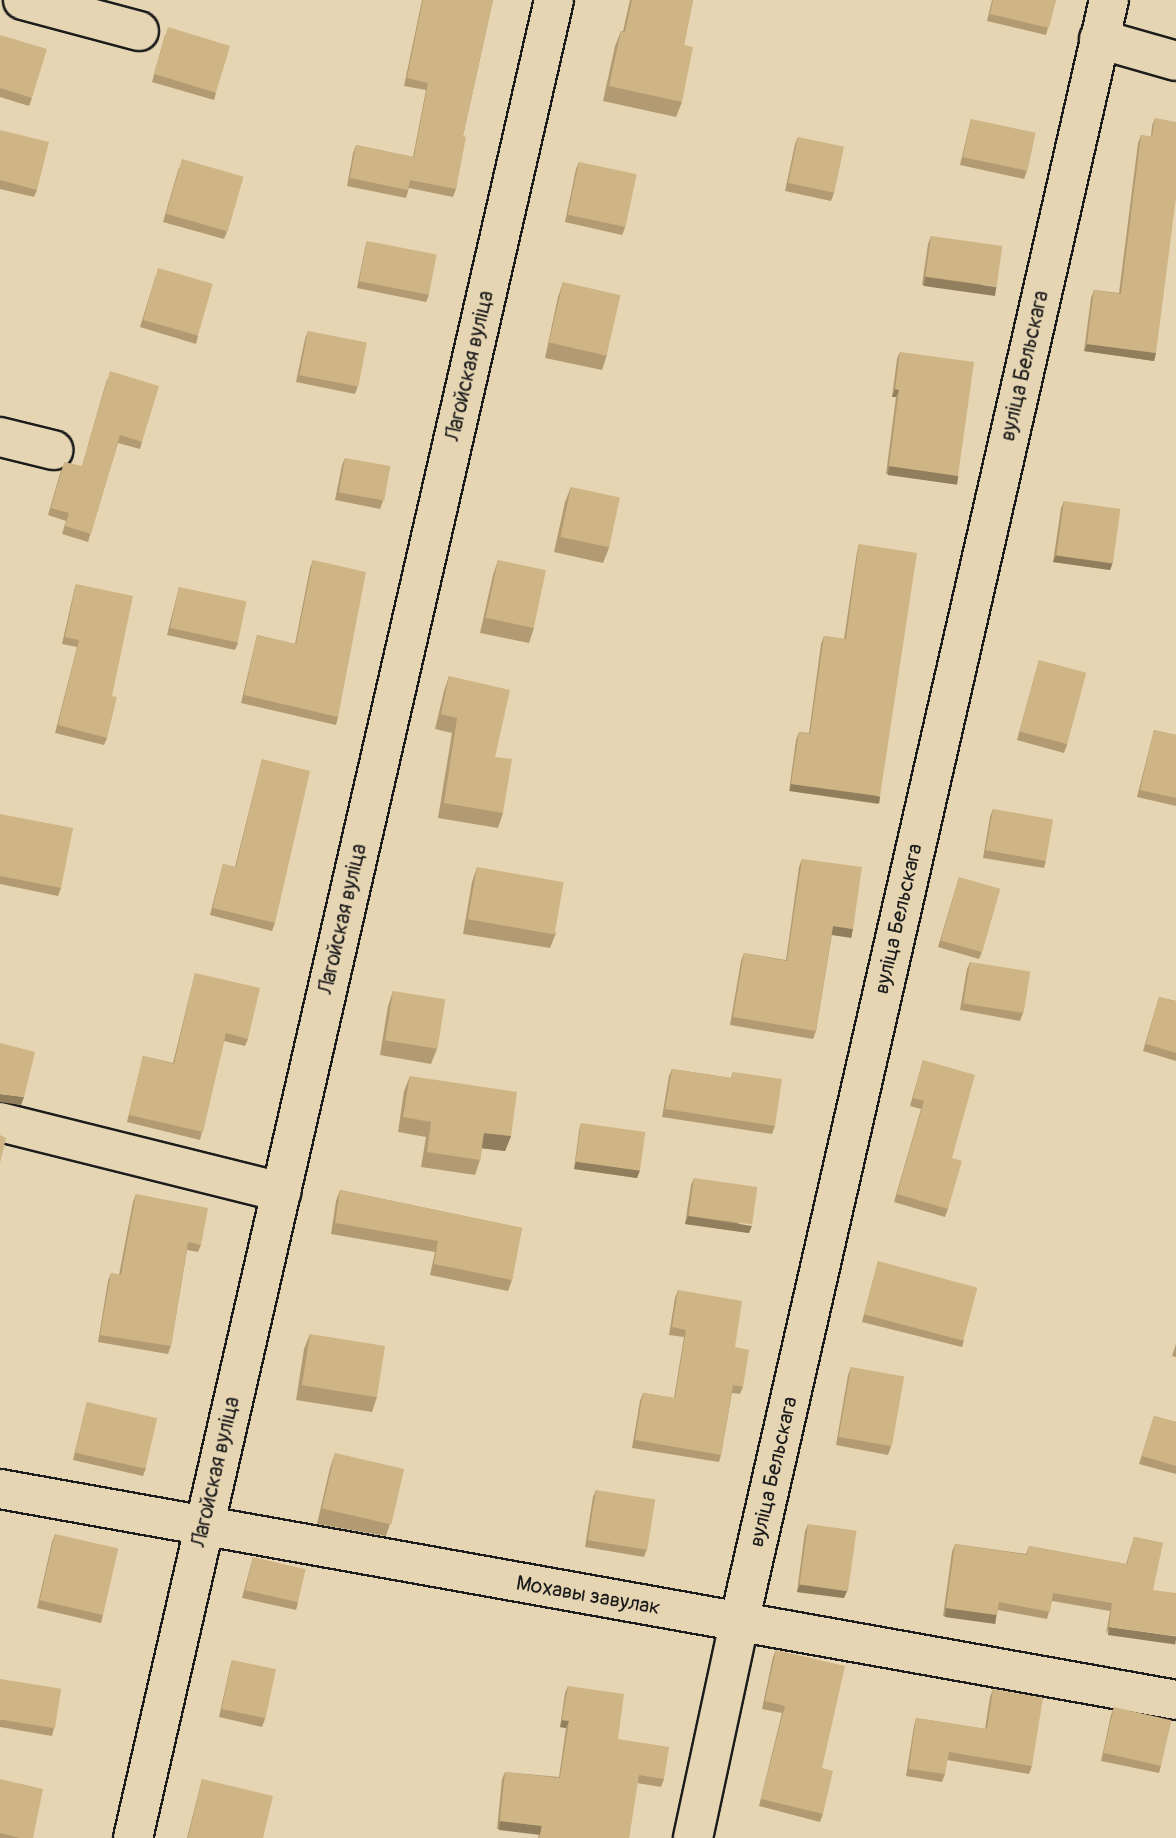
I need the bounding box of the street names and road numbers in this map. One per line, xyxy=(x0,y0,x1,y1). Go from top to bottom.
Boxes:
street label: Лагойская вуліца xyxy=(440,288,500,444)
street label: вуліца Бельскага xyxy=(995,288,1055,444)
street label: Лагойская вуліца xyxy=(313,841,373,997)
street label: вуліца Бельскага xyxy=(869,841,929,997)
street label: Лагойская вуліца xyxy=(186,1394,246,1550)
street label: вуліца Бельскага xyxy=(744,1394,804,1550)
street label: Мохавы завулак xyxy=(514,1571,662,1621)

